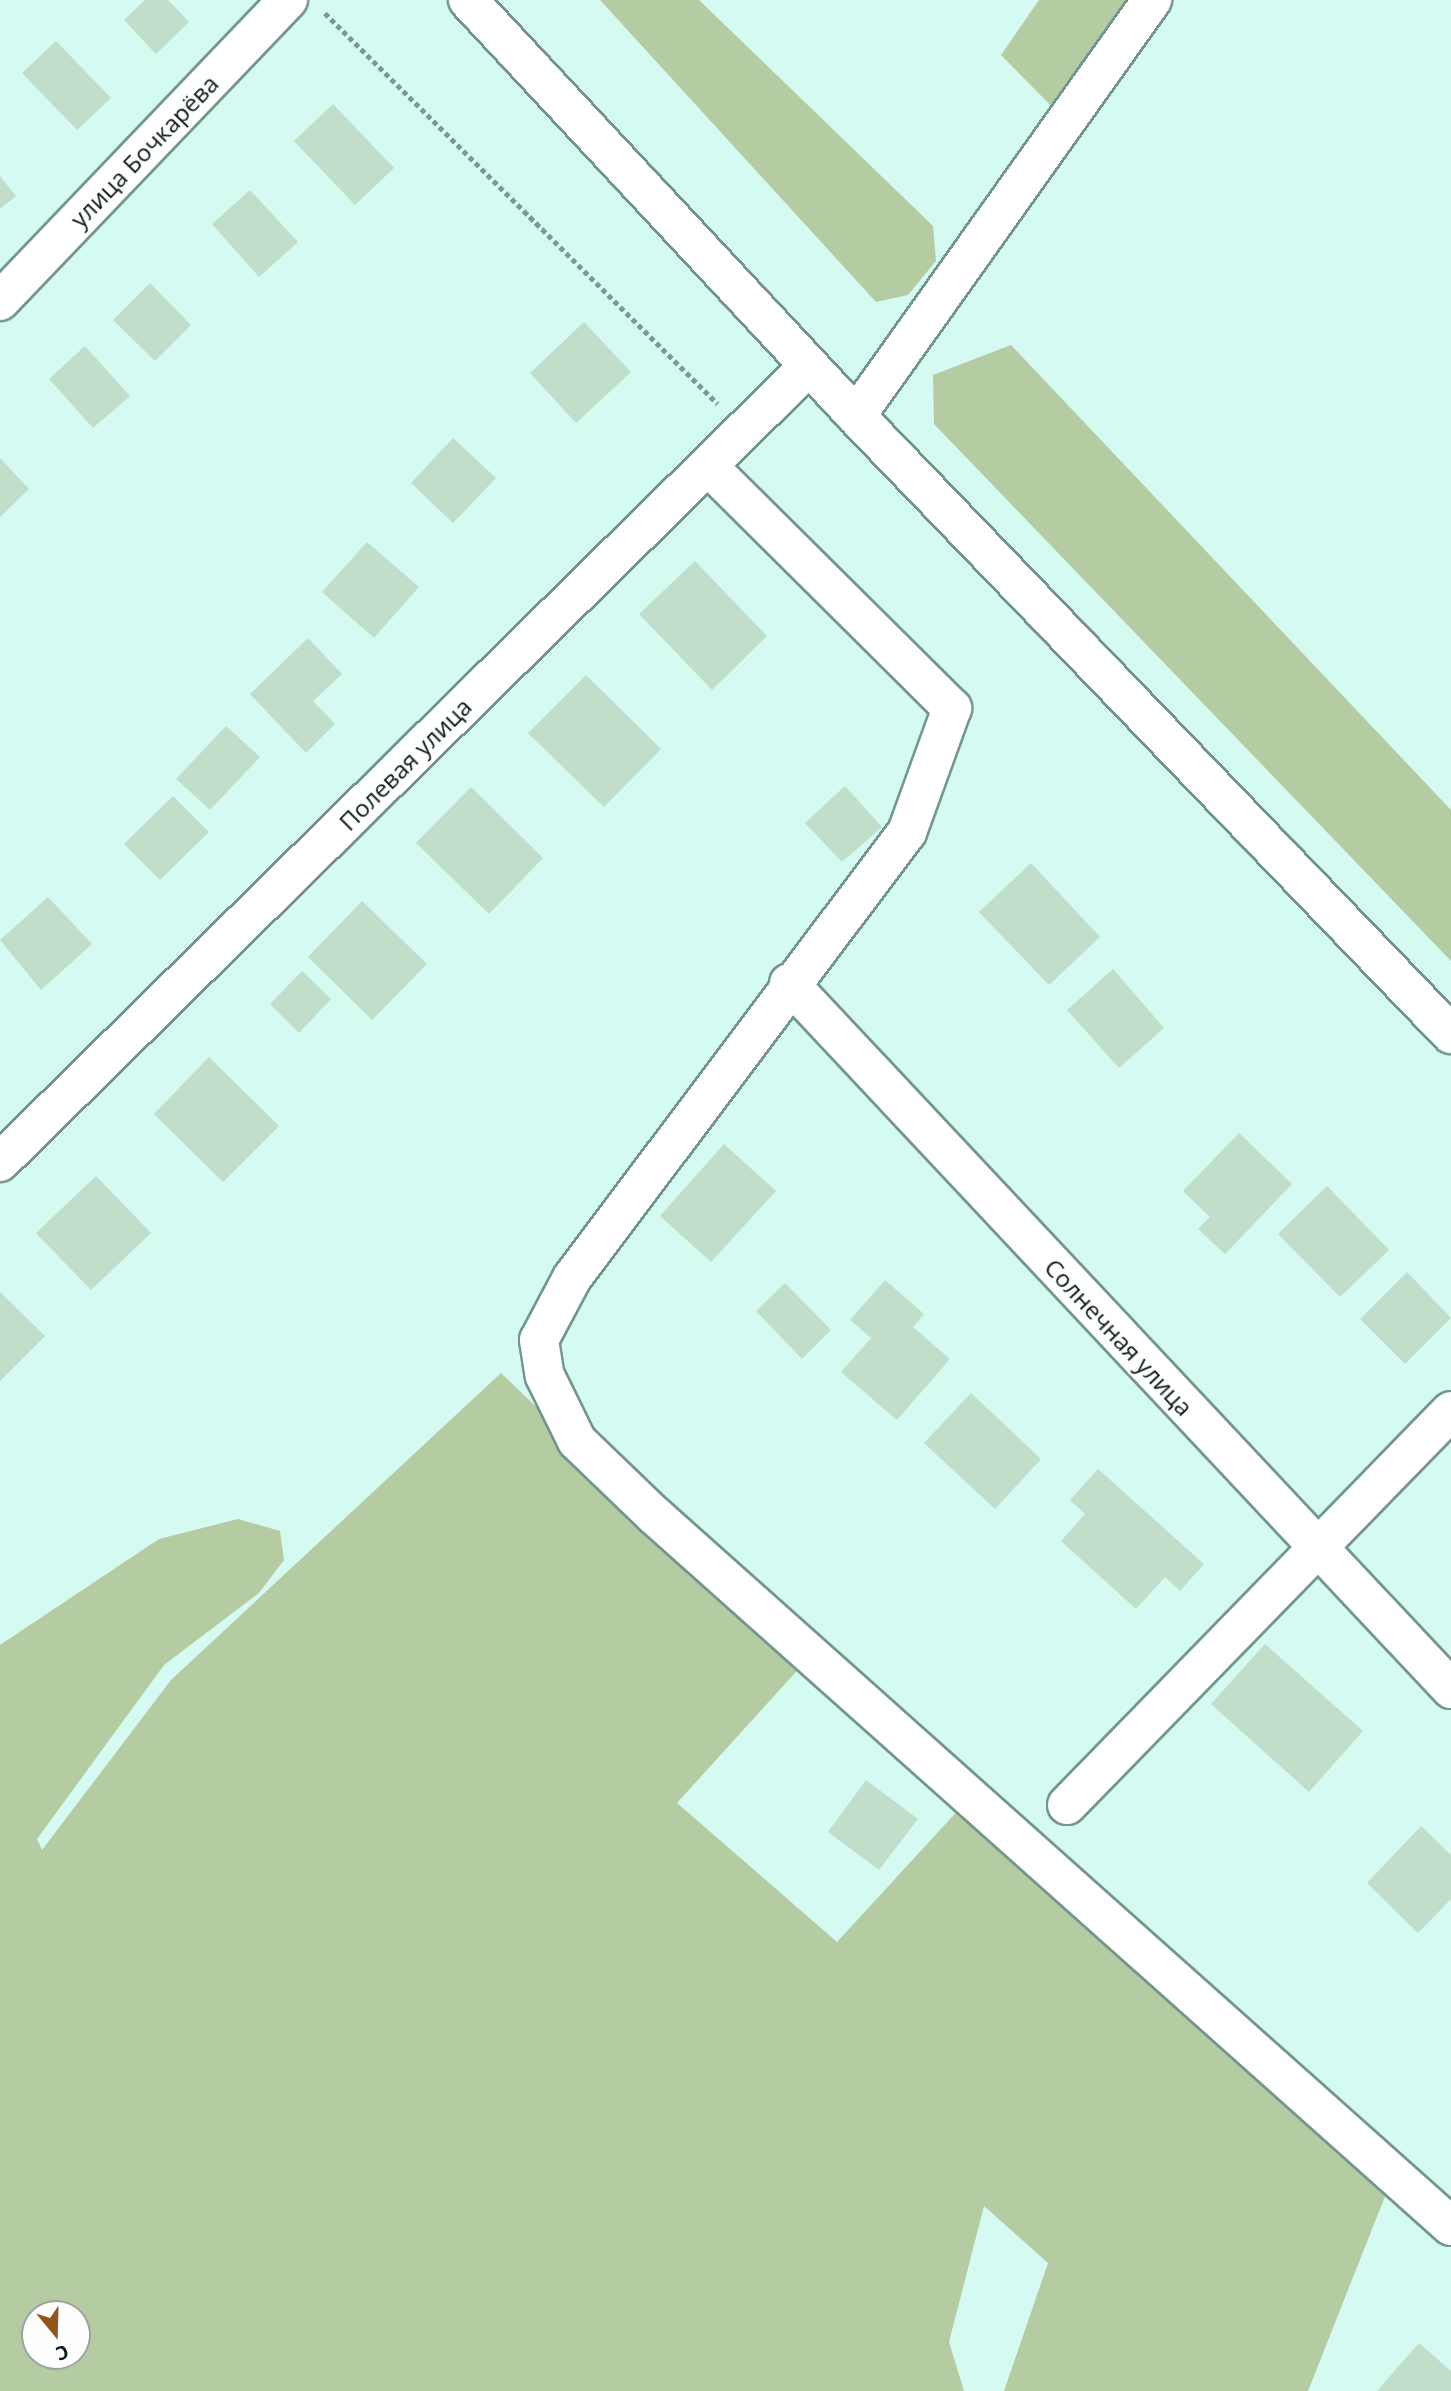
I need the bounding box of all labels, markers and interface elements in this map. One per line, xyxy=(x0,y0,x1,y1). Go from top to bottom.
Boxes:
street label: улица Бочкарёва xyxy=(64,69,224,233)
street label: Полевая улица xyxy=(333,692,477,836)
street label: Солнечная улица xyxy=(1039,1253,1199,1421)
north arrow xyxy=(21,2300,91,2370)
text: С xyxy=(52,2339,72,2367)

